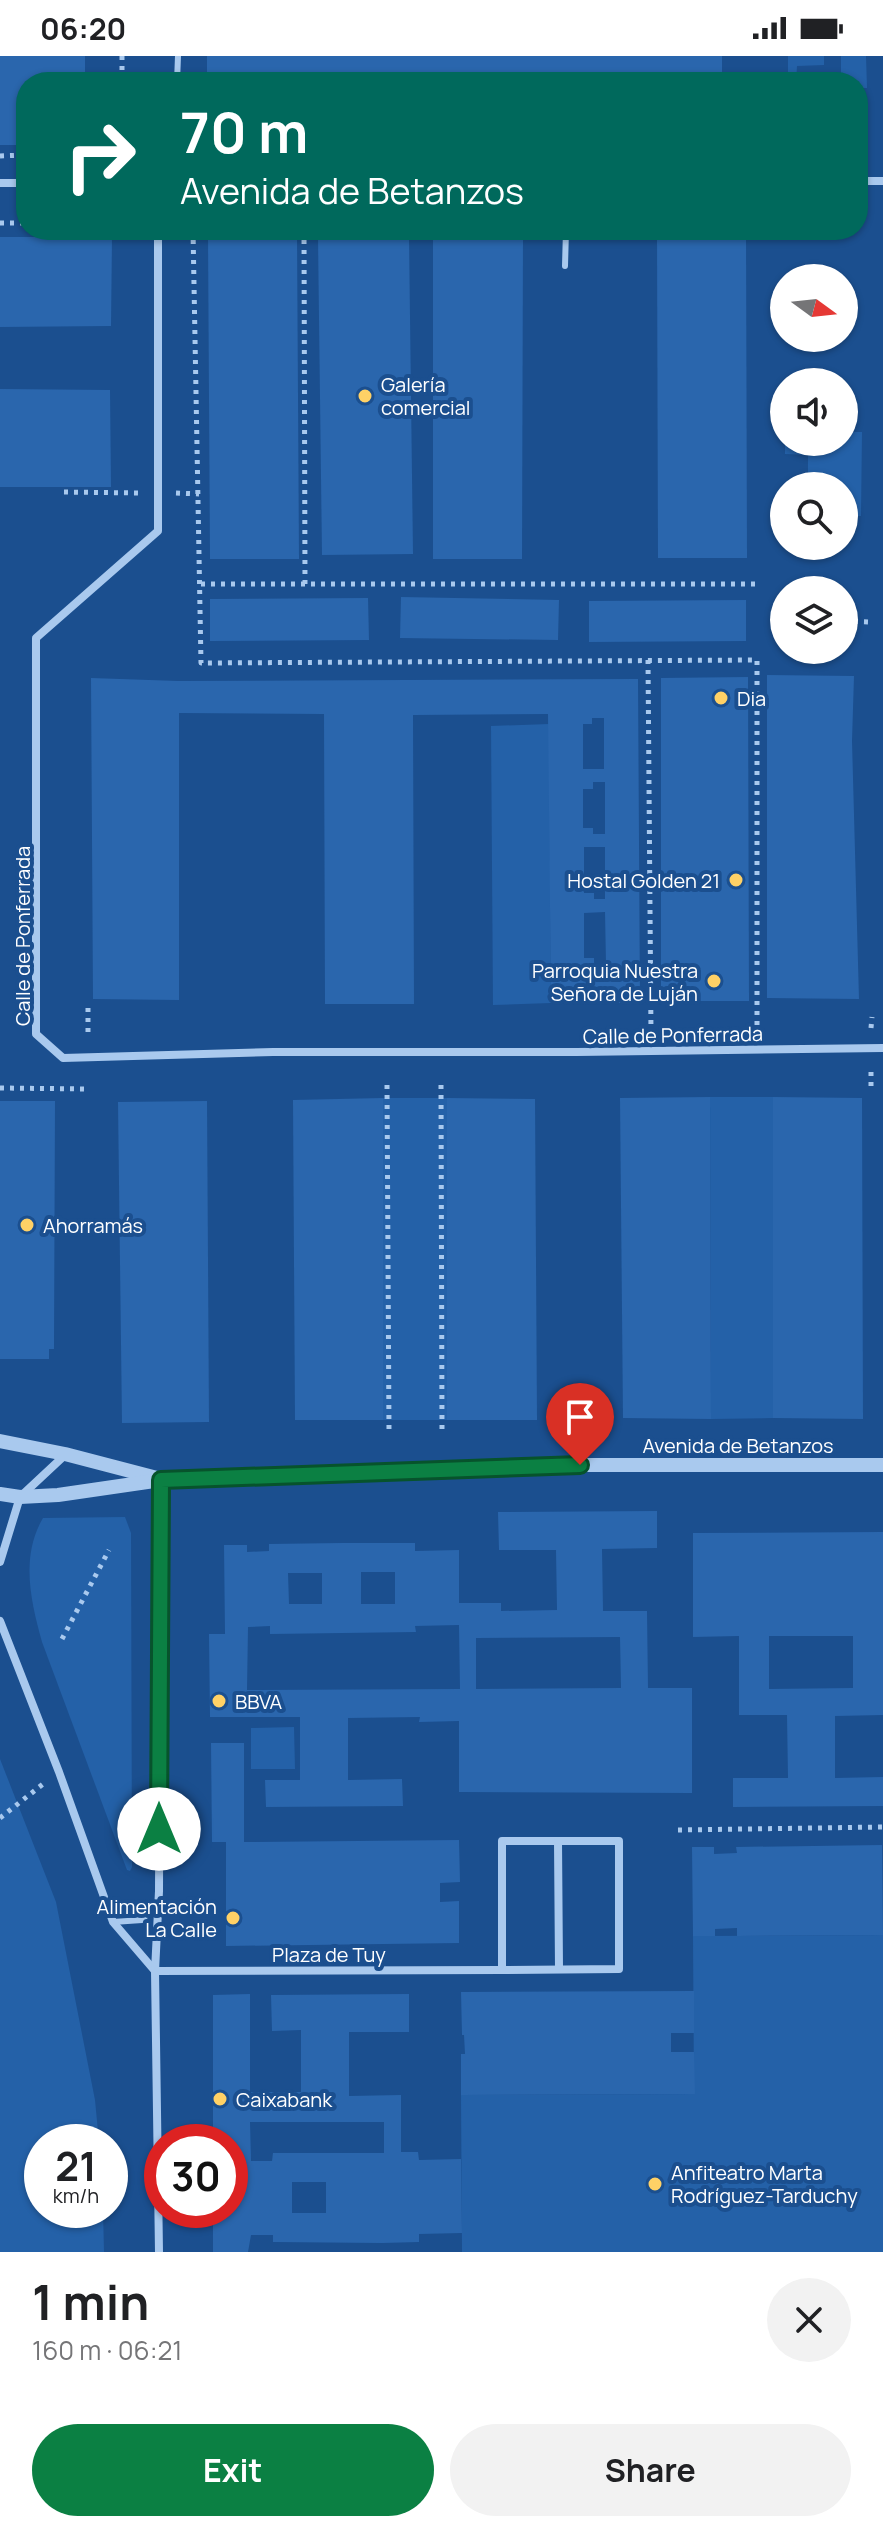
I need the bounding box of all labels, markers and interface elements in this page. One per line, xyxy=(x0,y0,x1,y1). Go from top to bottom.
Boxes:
text: 06:20 xyxy=(40,8,126,49)
text: 70 m xyxy=(180,93,308,170)
icon: right xyxy=(48,104,152,208)
text: Avenida de Betanzos xyxy=(180,166,524,215)
north arrow xyxy=(770,264,858,352)
map controls xyxy=(770,264,858,664)
button: sound xyxy=(770,368,858,456)
place label: Galería comercial xyxy=(381,371,470,421)
marker: Galería comercial xyxy=(356,387,374,405)
button: search xyxy=(770,472,858,560)
button: layers xyxy=(770,576,858,664)
place label: Dia xyxy=(737,685,766,712)
marker: Dia xyxy=(712,689,730,707)
street label: Calle de Ponferrada xyxy=(9,846,36,1026)
place label: Hostal Golden 21 xyxy=(567,867,720,894)
marker: Hostal Golden 21 xyxy=(727,871,745,889)
place label: Parroquia Nuestra Señora de Luján xyxy=(532,957,698,1007)
marker: Parroquia Nuestra Señora de Luján xyxy=(705,972,723,990)
street label: Calle de Ponferrada xyxy=(583,1020,763,1050)
place label: Ahorramás xyxy=(43,1212,143,1239)
marker: Ahorramás xyxy=(18,1216,36,1234)
pin xyxy=(546,1383,614,1465)
icon: arrive xyxy=(558,1395,602,1439)
street label: Avenida de Betanzos xyxy=(642,1432,834,1459)
place label: BBVA xyxy=(235,1688,283,1715)
marker: BBVA xyxy=(210,1692,228,1710)
position arrow xyxy=(117,1787,201,1871)
place label: Alimentación La Calle xyxy=(97,1893,217,1943)
marker: Alimentación La Calle xyxy=(224,1909,242,1927)
street label: Plaza de Tuy xyxy=(272,1941,386,1968)
place label: Caixabank xyxy=(236,2086,333,2113)
marker: Caixabank xyxy=(211,2090,229,2108)
speed limit sign: 30 xyxy=(144,2124,248,2228)
text: 21 xyxy=(55,2138,97,2193)
place label: Anfiteatro Marta Rodríguez-Tarduchy xyxy=(671,2159,858,2209)
marker: Anfiteatro Marta Rodríguez-Tarduchy xyxy=(646,2175,664,2193)
text: km/h xyxy=(53,2182,99,2209)
text: 1 min xyxy=(32,2269,149,2334)
button: close xyxy=(767,2278,851,2362)
text: 160 m · 06:21 xyxy=(32,2332,182,2368)
button: Exit xyxy=(32,2424,434,2516)
button: Share xyxy=(450,2424,851,2516)

